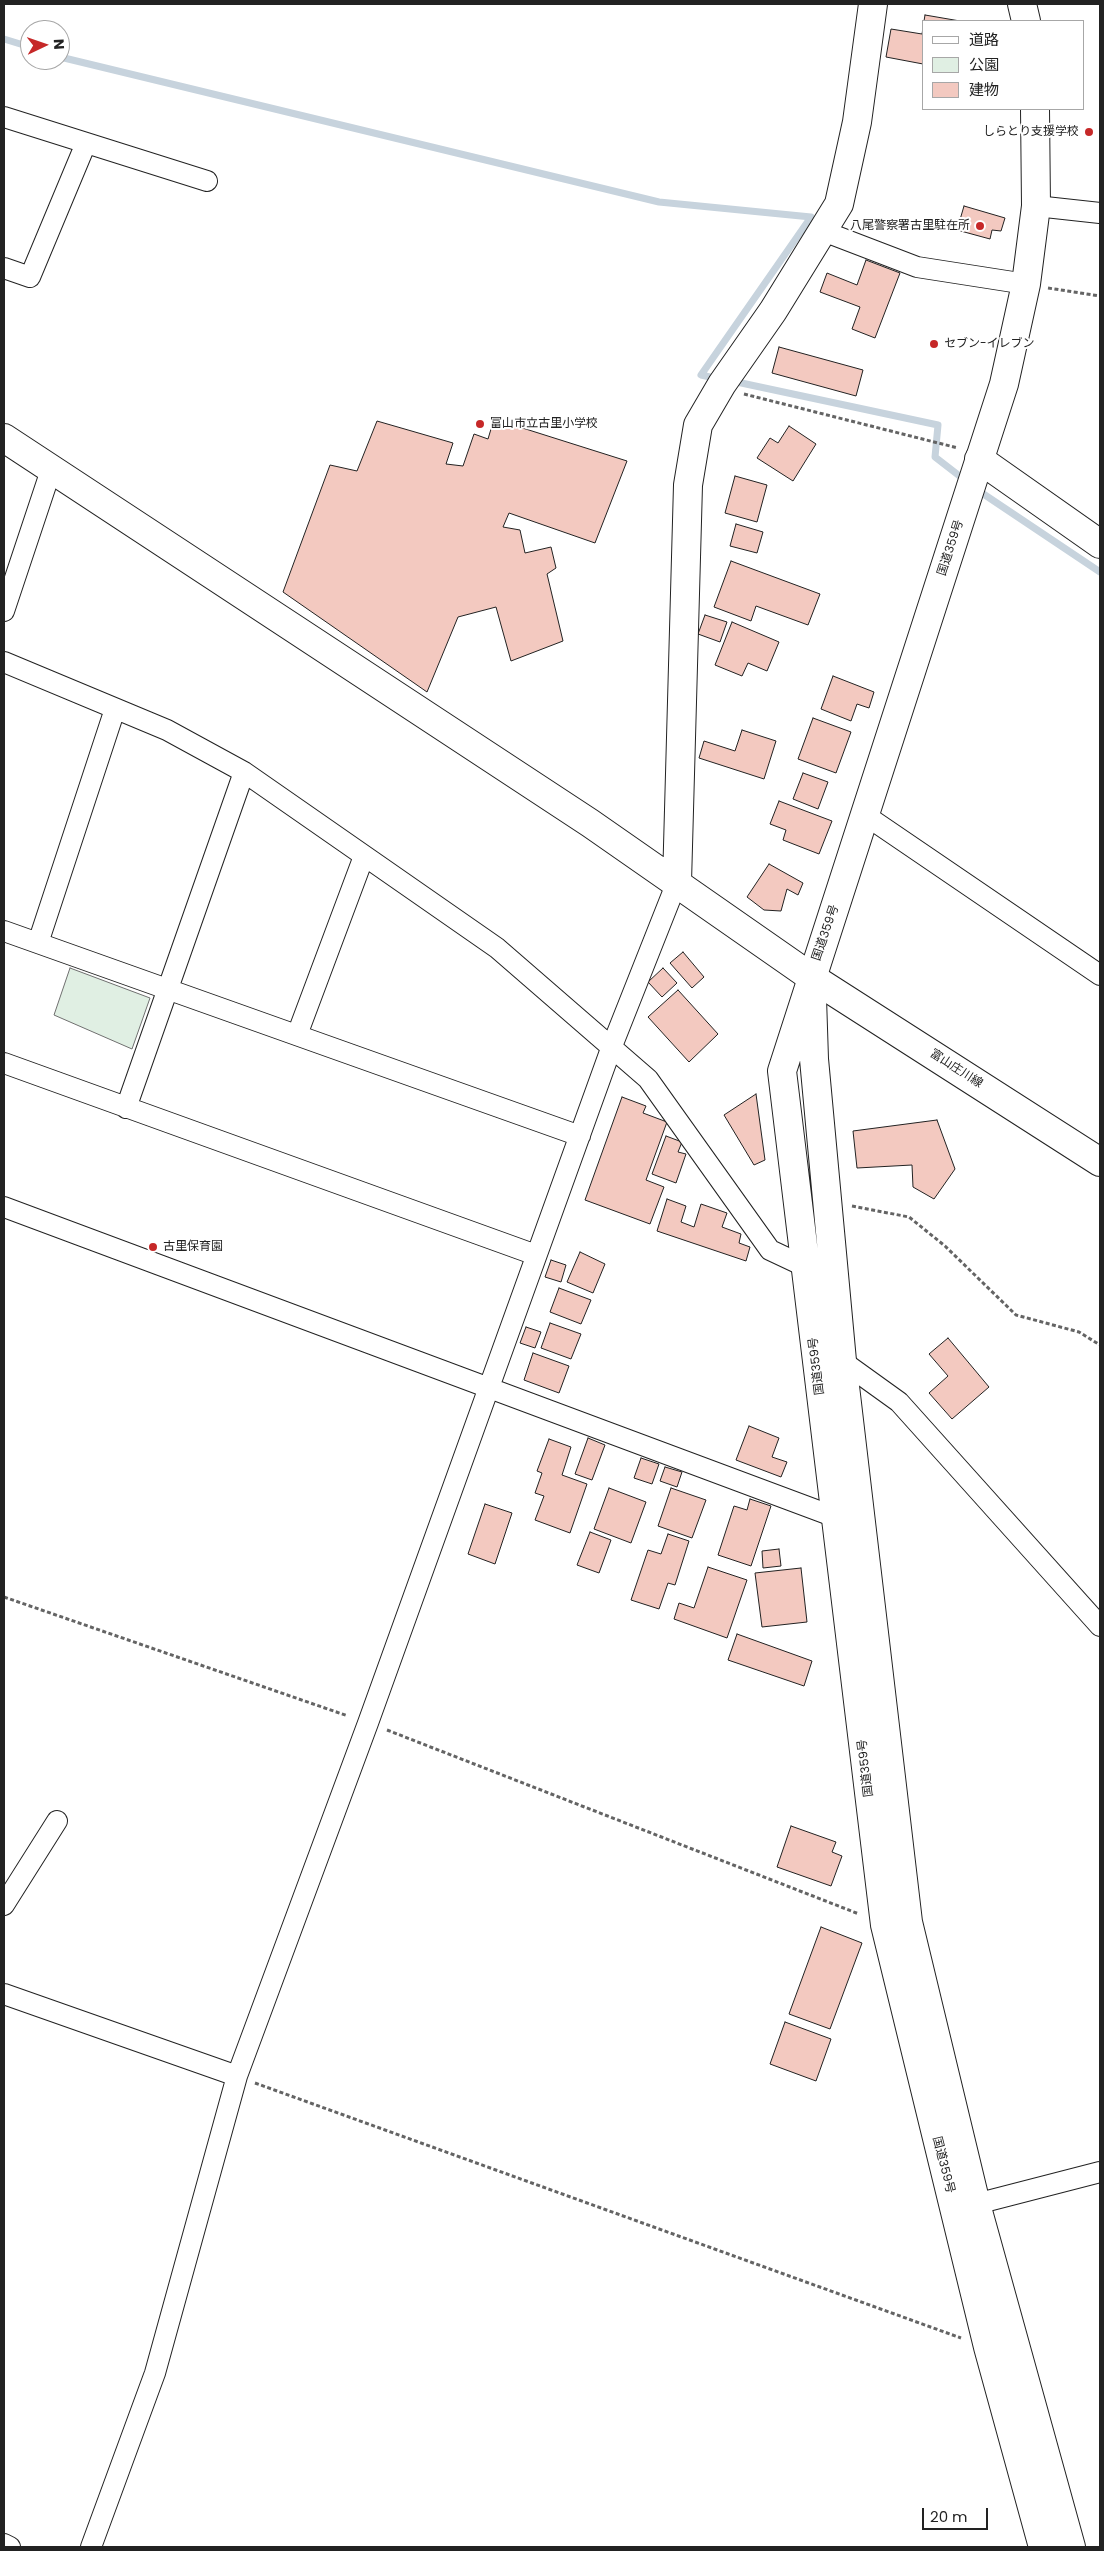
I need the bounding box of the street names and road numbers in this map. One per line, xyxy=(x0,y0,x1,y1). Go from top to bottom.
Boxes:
street label: 国道359号 xyxy=(935,518,967,578)
street label: 国道359号 xyxy=(810,903,842,963)
street label: 富山庄川線 xyxy=(927,1047,985,1091)
street label: 国道359号 xyxy=(806,1336,828,1396)
street label: 国道359号 xyxy=(855,1738,877,1798)
street label: 国道359号 xyxy=(929,2135,957,2195)

